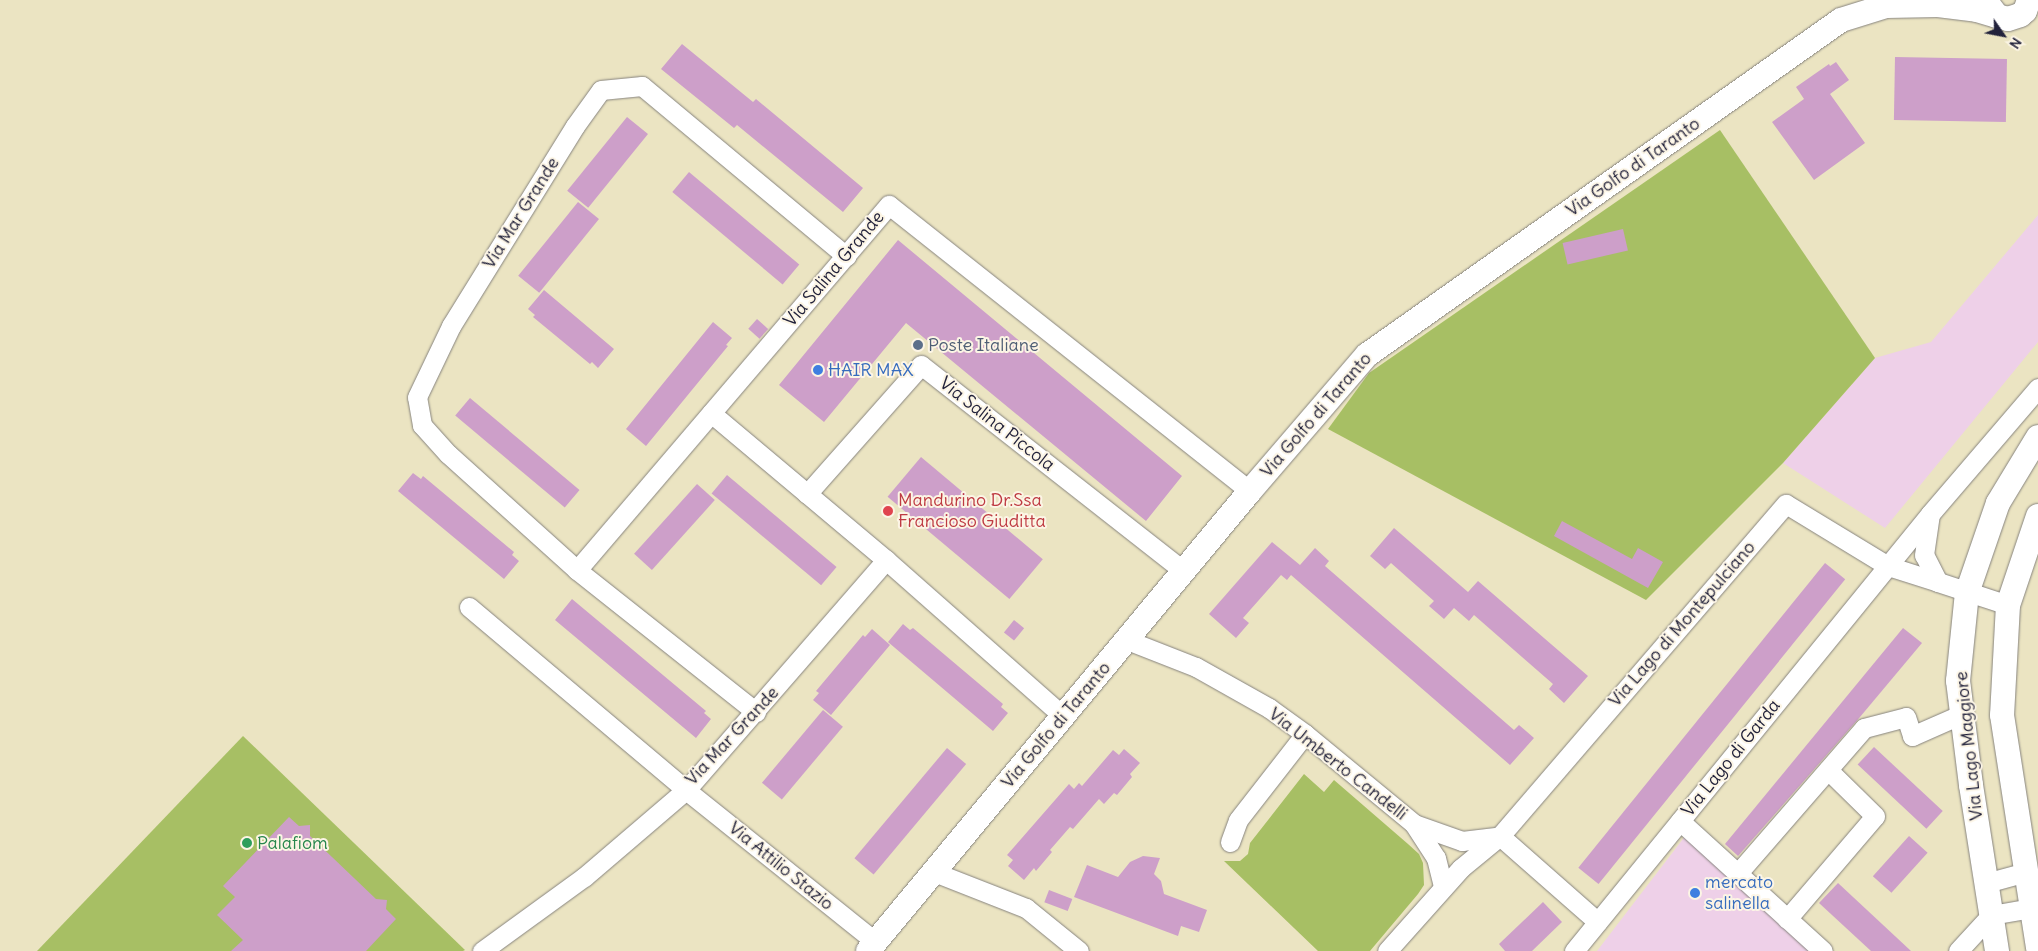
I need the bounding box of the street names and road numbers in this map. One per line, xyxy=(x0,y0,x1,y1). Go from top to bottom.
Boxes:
street label: Via Golfo di Taranto xyxy=(1562,113,1704,221)
street label: Via Mar Grande xyxy=(478,153,564,273)
street label: Via Salina Grande xyxy=(779,207,889,331)
street label: Via Golfo di Taranto xyxy=(1256,348,1376,482)
street label: Via Salina Piccola xyxy=(935,372,1059,476)
street label: Via Lago di Montepulciano xyxy=(1604,537,1760,711)
street label: Via Golfo di Taranto xyxy=(997,657,1115,793)
street label: Via Lago Maggiore xyxy=(1950,670,1988,822)
street label: Via Mar Grande xyxy=(681,682,783,790)
street label: Via Lago di Garda xyxy=(1677,695,1785,821)
street label: Via Umberto Candelli xyxy=(1264,703,1412,825)
street label: Via Attilio Stazio xyxy=(724,817,838,915)

